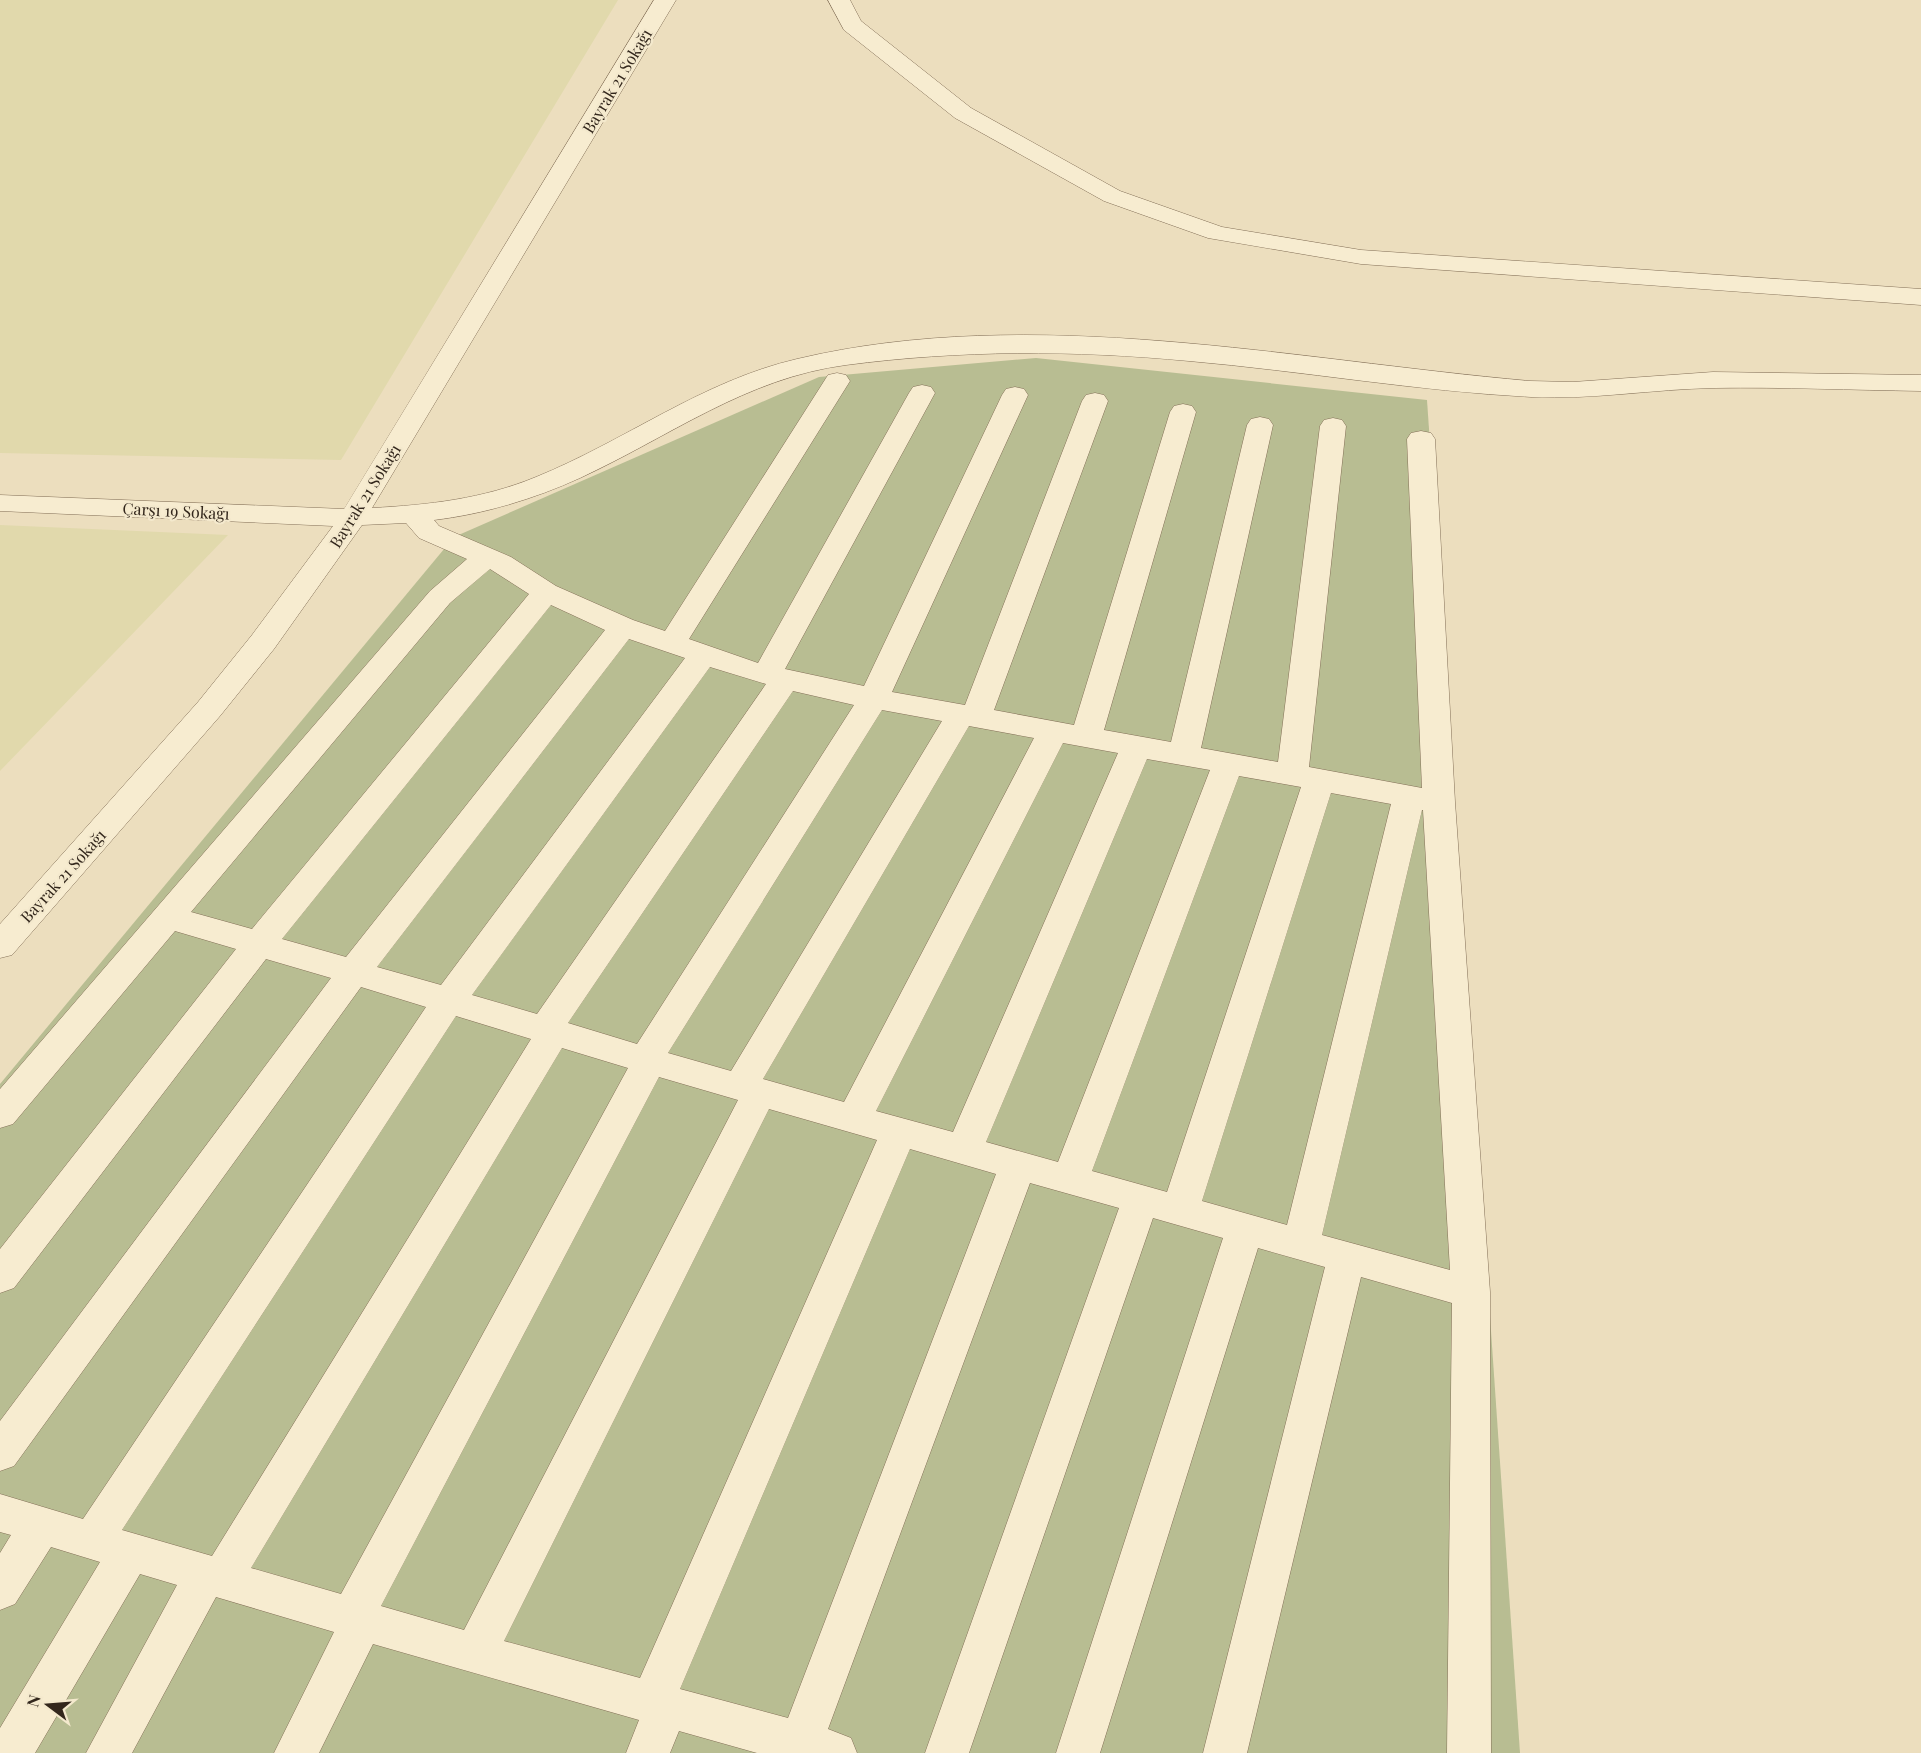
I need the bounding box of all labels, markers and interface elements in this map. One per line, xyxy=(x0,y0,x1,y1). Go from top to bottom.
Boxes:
street label: Bayrak 21 Sokağı xyxy=(577,24,656,137)
street label: Bayrak 21 Sokağı xyxy=(324,440,405,551)
street label: Çarşı 19 Sokağı xyxy=(122,497,230,524)
street label: Bayrak 21 Sokağı xyxy=(15,825,110,927)
north arrow xyxy=(18,1675,78,1735)
text: N xyxy=(21,1692,45,1709)

